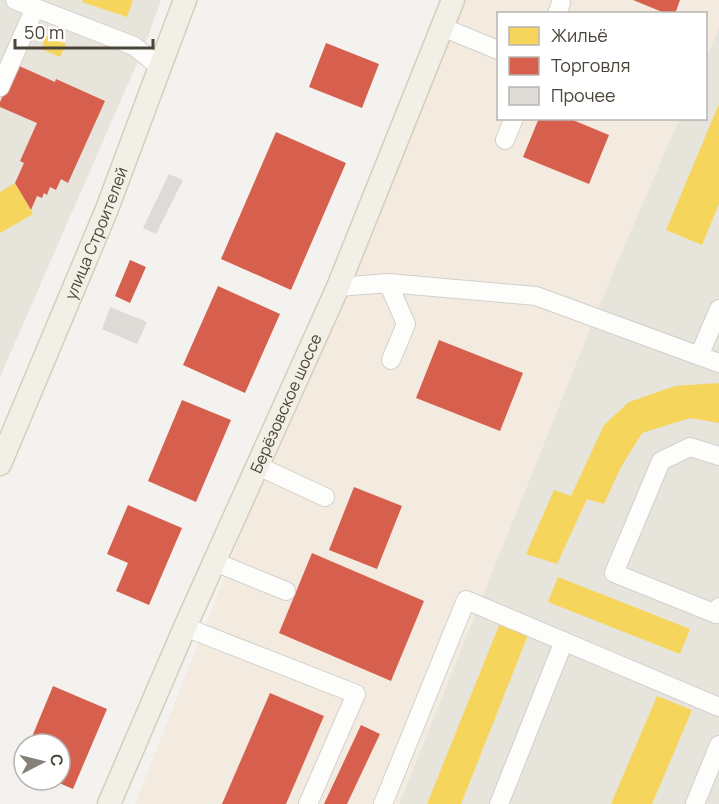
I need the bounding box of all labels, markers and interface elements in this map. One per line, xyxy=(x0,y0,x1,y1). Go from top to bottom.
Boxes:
scale bar xyxy=(15,12,153,50)
legend xyxy=(497,12,707,120)
text: 50 m xyxy=(24,20,64,44)
text: Жильё xyxy=(551,23,608,47)
text: Торговля xyxy=(551,53,630,77)
text: Прочее xyxy=(551,83,616,107)
street label: улица Строителей xyxy=(59,164,133,303)
street label: Берёзовское шоссе xyxy=(245,330,327,477)
north arrow xyxy=(12,732,72,792)
text: С xyxy=(45,753,69,768)

